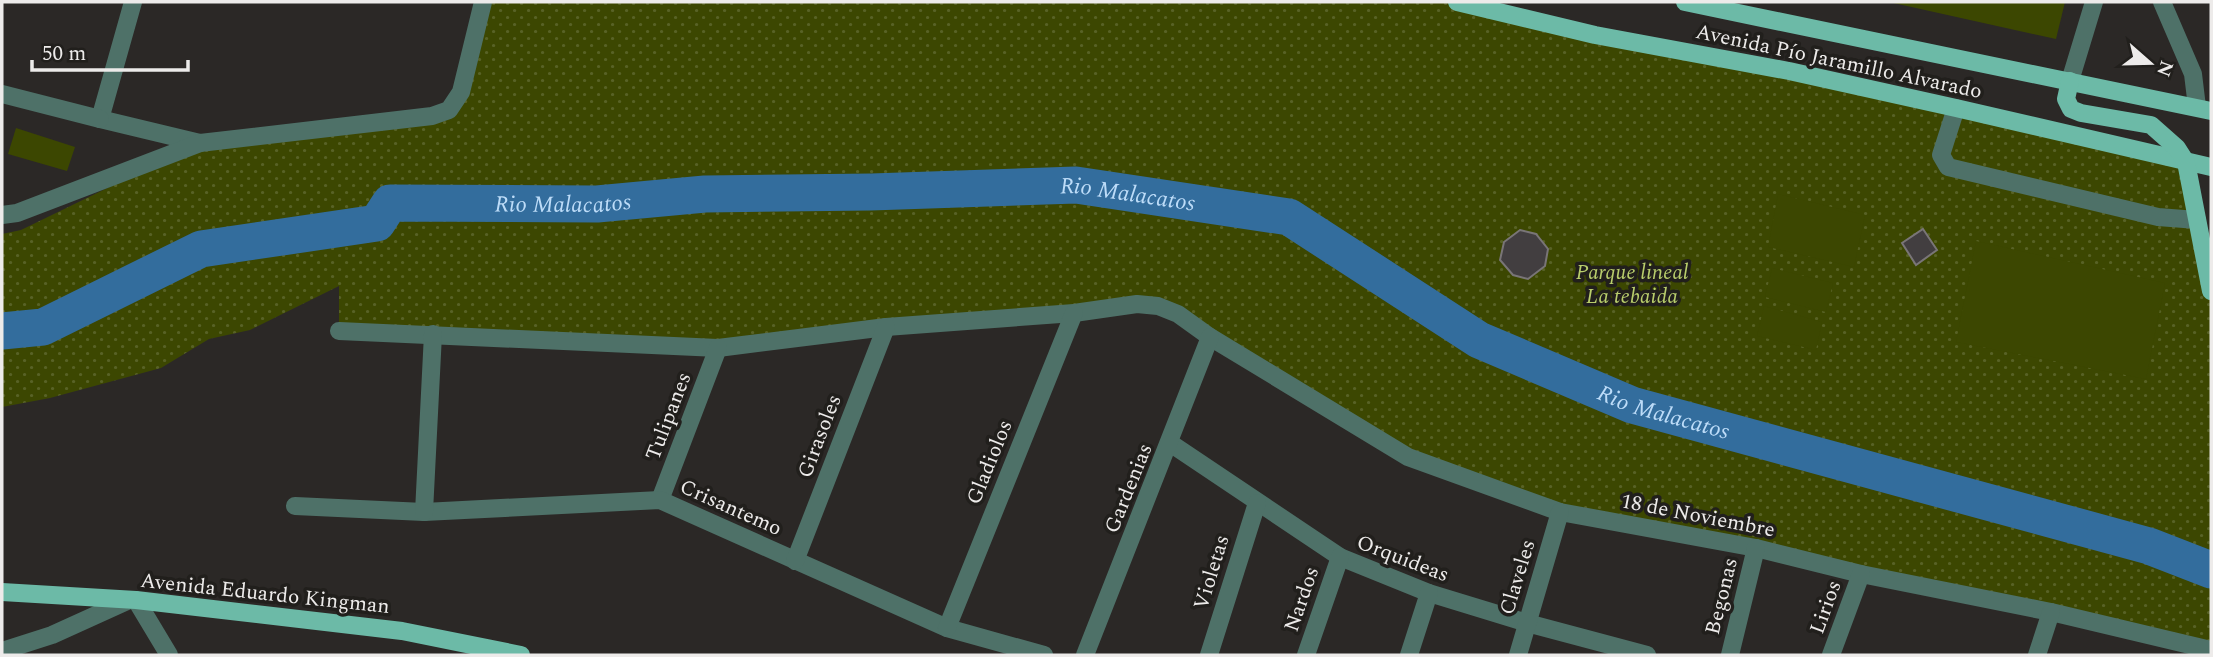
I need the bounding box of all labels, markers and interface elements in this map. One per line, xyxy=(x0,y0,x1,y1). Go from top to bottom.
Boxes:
street label: Avenida Pío Jaramillo Alvarado xyxy=(1693,16,1985,108)
scale bar xyxy=(32,28,187,72)
north arrow xyxy=(2115,28,2185,98)
text: 50 m xyxy=(42,38,86,70)
text: N xyxy=(2148,56,2181,81)
water label: Rio Malacatos xyxy=(1060,169,1197,222)
water label: Rio Malacatos xyxy=(495,185,633,223)
park label: Parque lineal La tebaida xyxy=(1576,257,1689,313)
street label: Tulipanes xyxy=(637,368,700,465)
water label: Rio Malacatos xyxy=(1592,376,1733,450)
street label: Girasoles xyxy=(789,390,851,483)
street label: Gladiolos xyxy=(958,415,1021,510)
street label: Gardenias xyxy=(1096,438,1161,538)
street label: Crisantemo xyxy=(674,471,787,545)
street label: 18 de Noviembre xyxy=(1618,485,1778,547)
street label: Orquideas xyxy=(1352,527,1454,591)
street label: Violetas xyxy=(1185,531,1238,614)
street label: Claveles xyxy=(1491,536,1545,619)
street label: Begonas xyxy=(1697,554,1747,638)
street label: Nardos xyxy=(1276,562,1328,636)
street label: Avenida Eduardo Kingman xyxy=(139,565,391,623)
street label: Lirios xyxy=(1801,576,1850,639)

